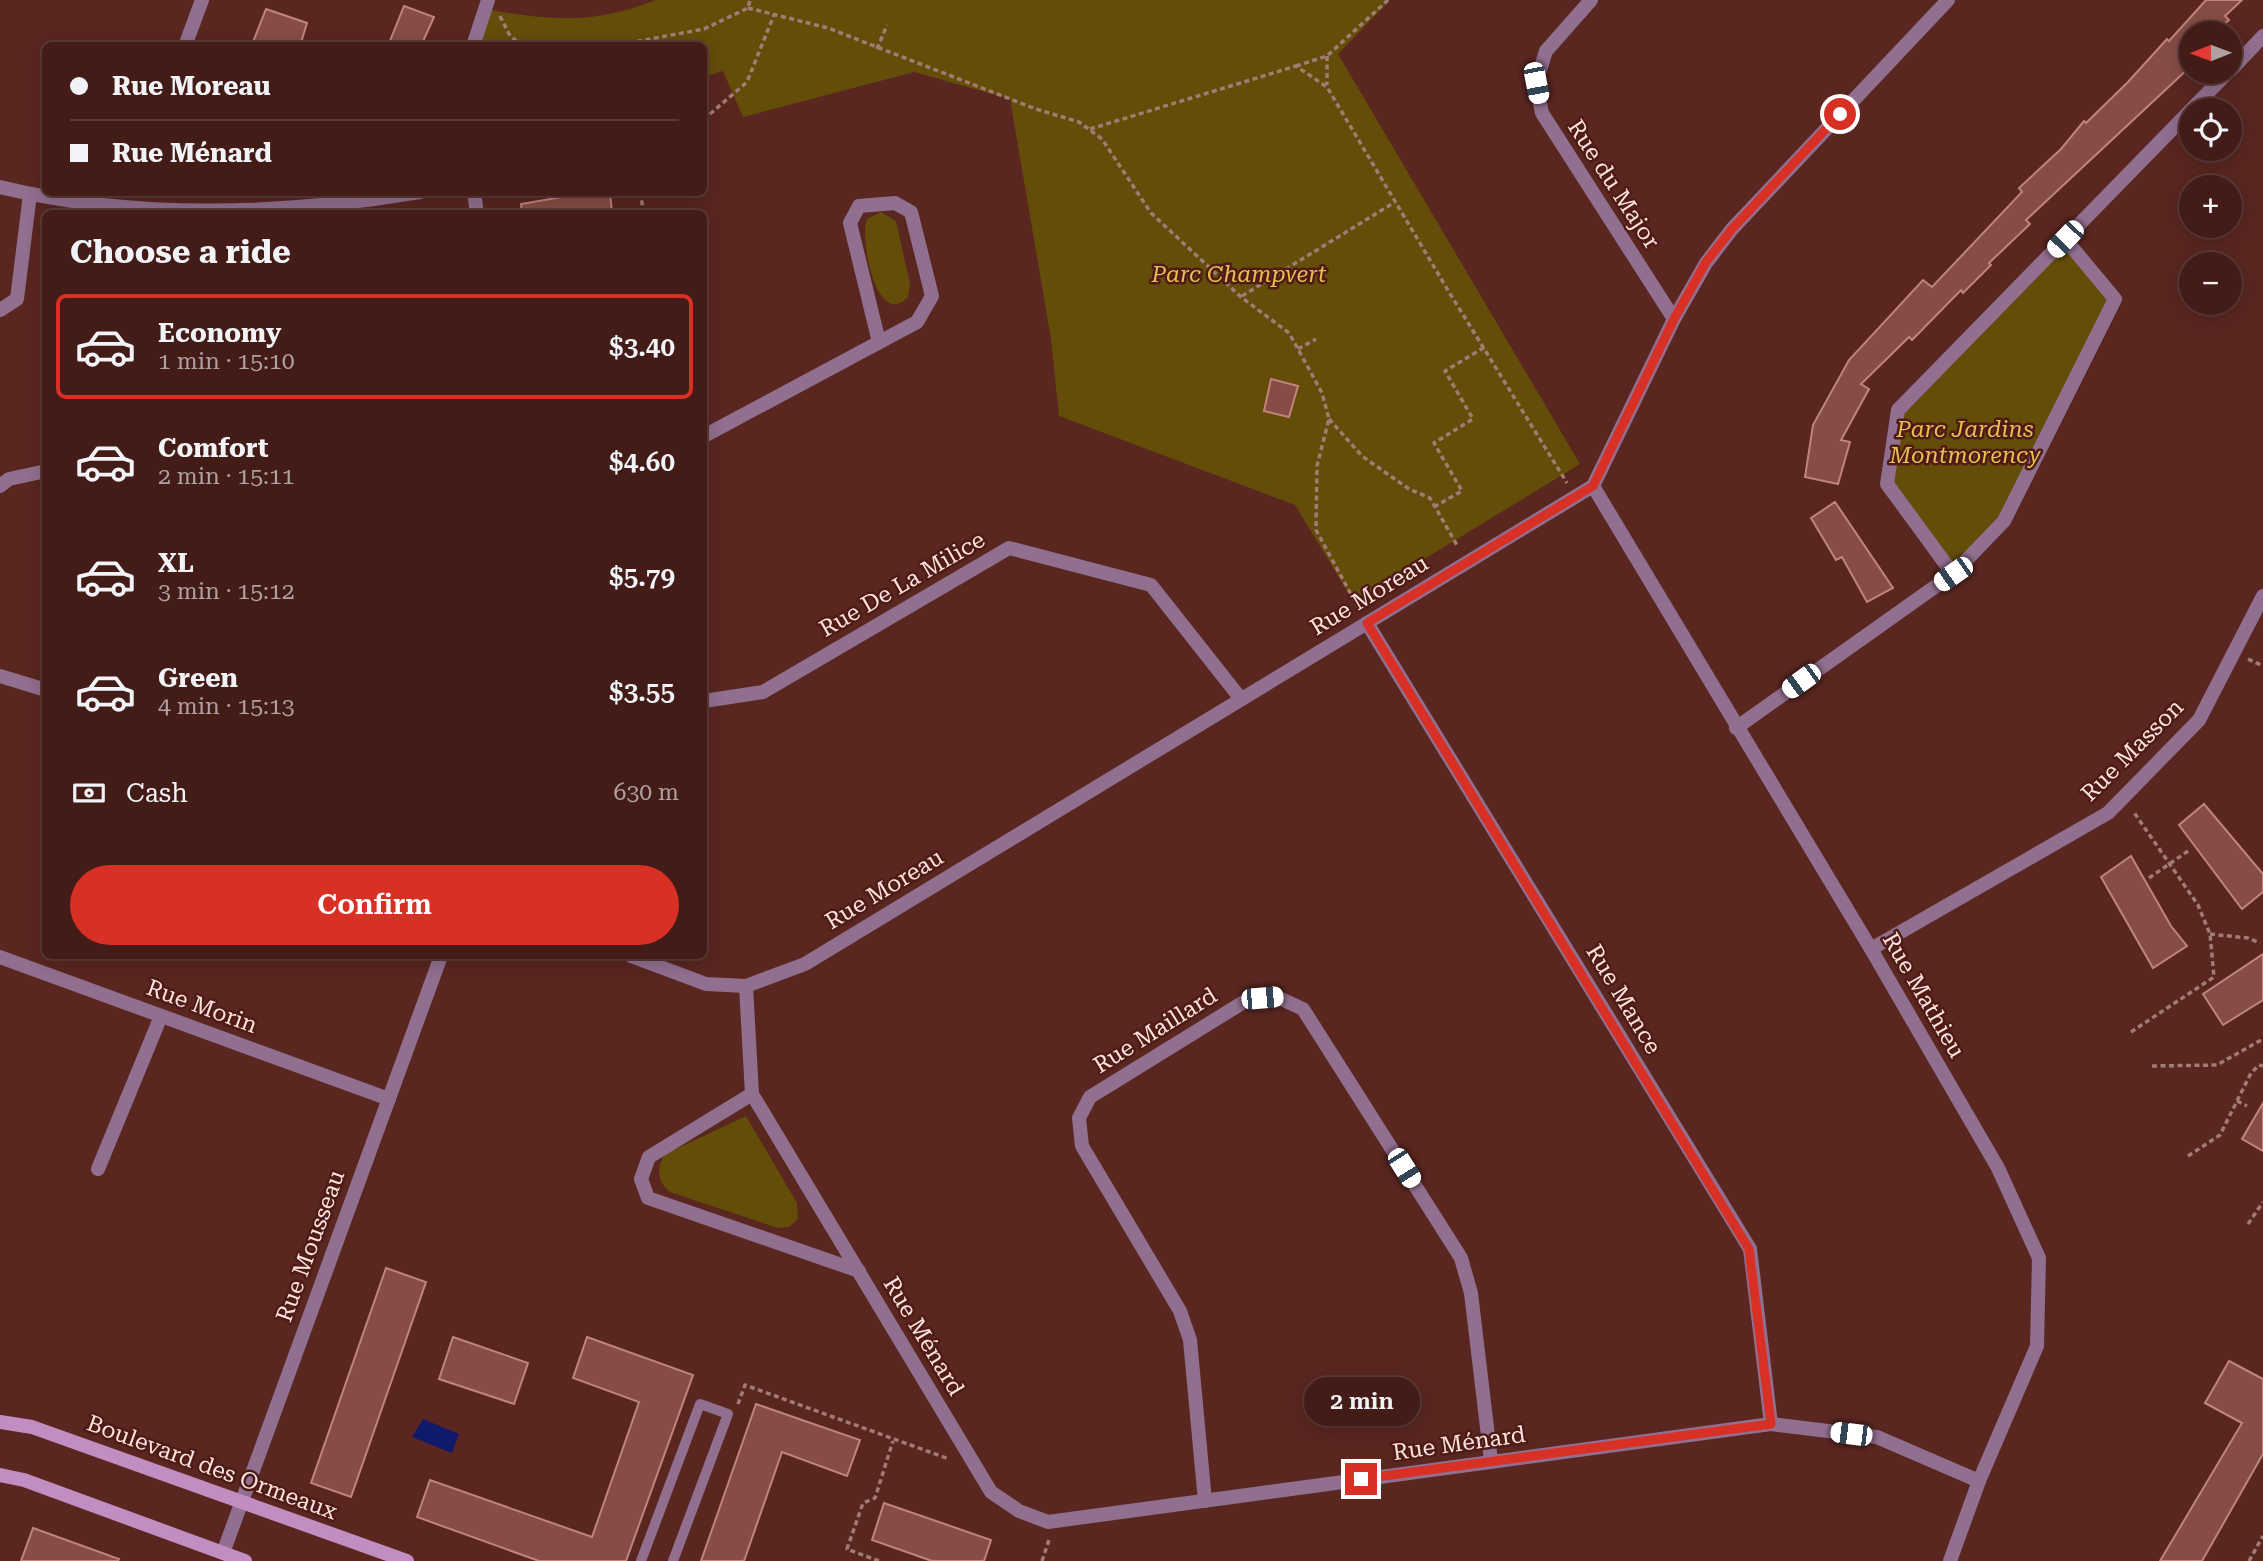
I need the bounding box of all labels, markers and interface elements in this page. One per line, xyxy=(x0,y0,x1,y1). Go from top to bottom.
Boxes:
north arrow xyxy=(2179,21,2242,84)
map controls xyxy=(2179,21,2242,315)
car xyxy=(1522,60,1551,106)
text: Rue Moreau xyxy=(112,71,271,101)
route start xyxy=(1824,98,1856,130)
button: locate xyxy=(2179,98,2242,161)
street label: Rue du Major xyxy=(1562,115,1665,254)
text: Rue Ménard xyxy=(112,138,272,168)
button: + xyxy=(2179,175,2242,238)
car xyxy=(2043,217,2088,261)
text: Choose a ride xyxy=(70,233,291,271)
button: − xyxy=(2179,252,2242,315)
park label: Parc Champvert xyxy=(1151,261,1327,288)
icon: car xyxy=(74,315,137,378)
text: Economy xyxy=(158,318,281,348)
text: $3.40 xyxy=(609,332,675,362)
text: 1 min · 15:10 xyxy=(158,348,295,375)
park label: Parc Jardins Montmorency xyxy=(1889,416,2042,469)
icon: car xyxy=(74,430,137,493)
text: Comfort xyxy=(158,433,268,463)
text: $4.60 xyxy=(609,447,675,477)
text: 2 min · 15:11 xyxy=(158,463,295,490)
street label: Rue De La Milice xyxy=(815,526,990,643)
icon: car xyxy=(74,545,137,608)
text: XL xyxy=(158,548,194,578)
street label: Rue Moreau xyxy=(1305,550,1433,641)
car xyxy=(1930,553,1977,595)
text: $5.79 xyxy=(609,562,675,592)
text: 3 min · 15:12 xyxy=(158,578,295,605)
icon: car xyxy=(74,660,137,723)
car xyxy=(1778,660,1825,702)
text: Green xyxy=(158,663,238,693)
text: $3.55 xyxy=(609,677,675,707)
text: 4 min · 15:13 xyxy=(158,693,295,720)
street label: Rue Masson xyxy=(2076,694,2189,807)
icon: cash xyxy=(70,774,108,812)
text: Cash xyxy=(126,778,188,808)
text: 630 m xyxy=(614,779,679,806)
street label: Rue Moreau xyxy=(820,844,948,935)
button: Confirm xyxy=(70,865,679,945)
street label: Rue Mathieu xyxy=(1877,928,1970,1063)
street label: Rue Mance xyxy=(1580,940,1667,1059)
street label: Rue Morin xyxy=(143,974,261,1039)
street label: Rue Maillard xyxy=(1089,982,1222,1079)
car xyxy=(1241,986,1284,1010)
car xyxy=(1384,1145,1425,1191)
street label: Rue Mousseau xyxy=(271,1167,350,1326)
street label: Rue Ménard xyxy=(878,1272,970,1401)
callout: 2 min xyxy=(1303,1378,1419,1426)
text: 2 min xyxy=(1330,1388,1394,1415)
street label: Boulevard des Ormeaux xyxy=(83,1410,341,1526)
street label: Rue Ménard xyxy=(1391,1421,1528,1466)
car xyxy=(1829,1421,1874,1447)
route end xyxy=(1345,1463,1377,1495)

